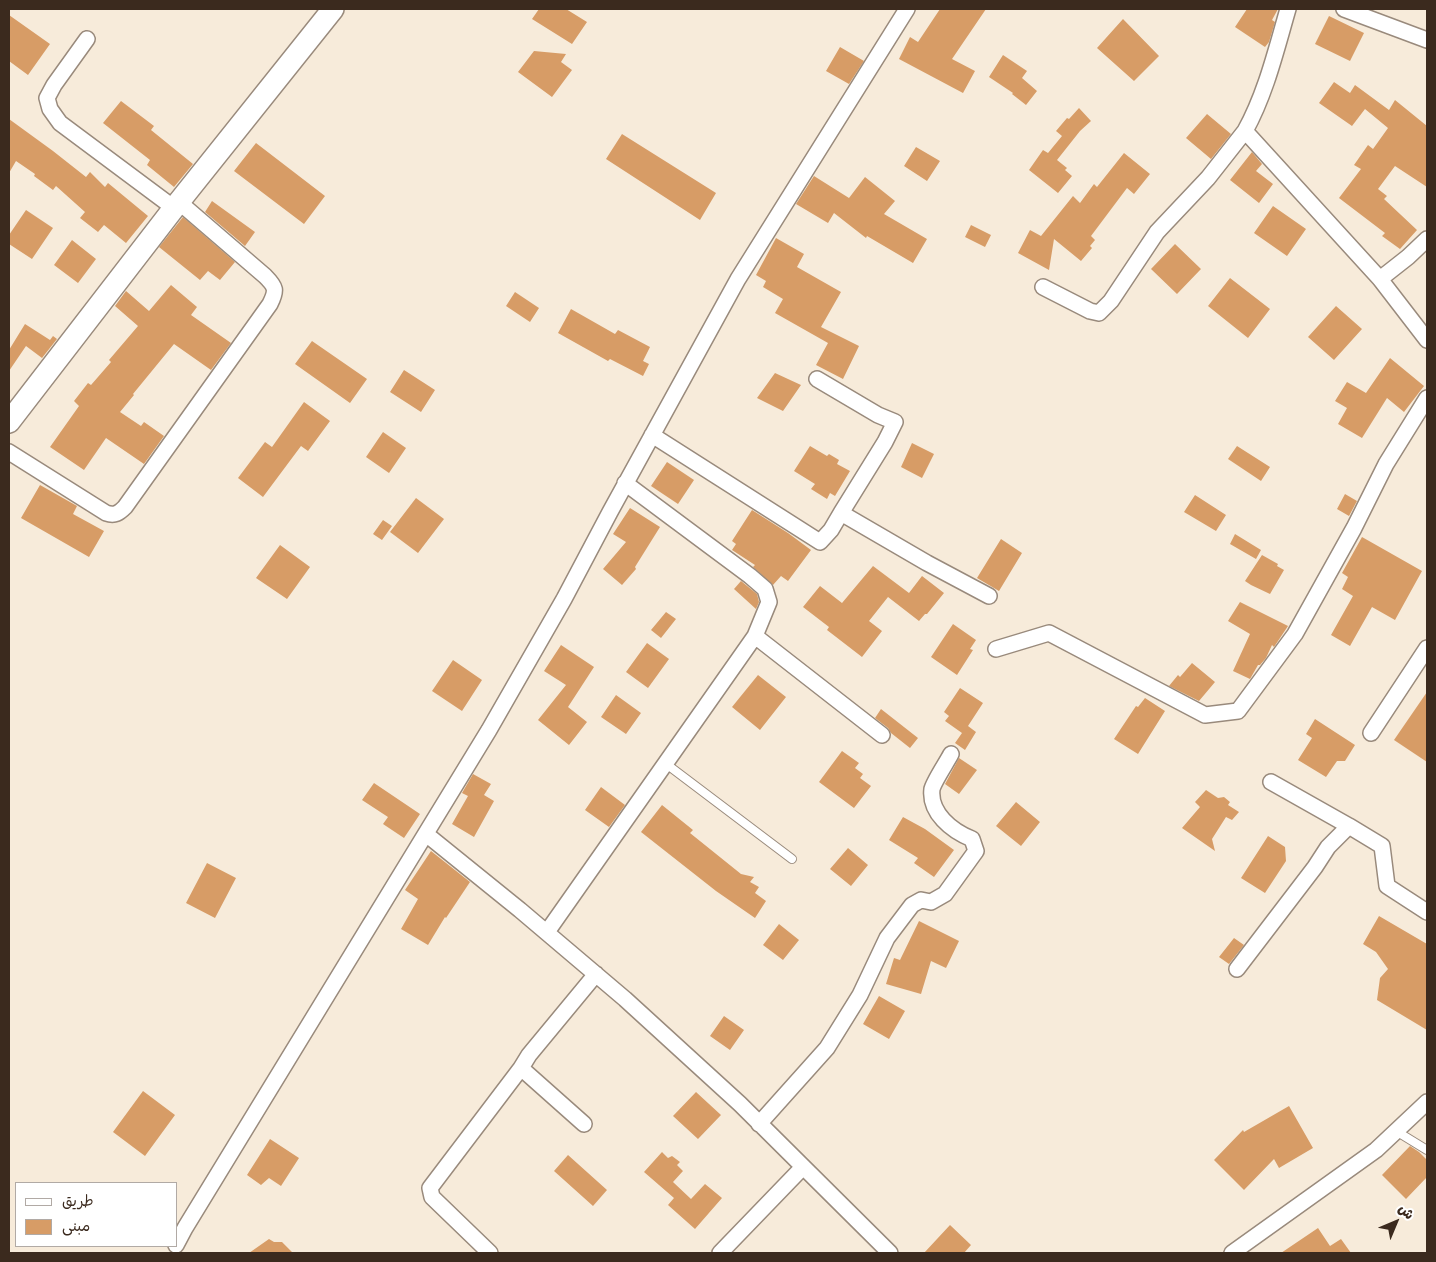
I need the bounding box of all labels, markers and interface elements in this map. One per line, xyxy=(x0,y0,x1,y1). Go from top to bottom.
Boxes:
legend xyxy=(15,1182,178,1247)
text: طريق xyxy=(62,1190,94,1210)
north arrow xyxy=(1371,1197,1421,1247)
text: ش xyxy=(1395,1199,1419,1223)
text: مبنى xyxy=(62,1215,90,1235)

